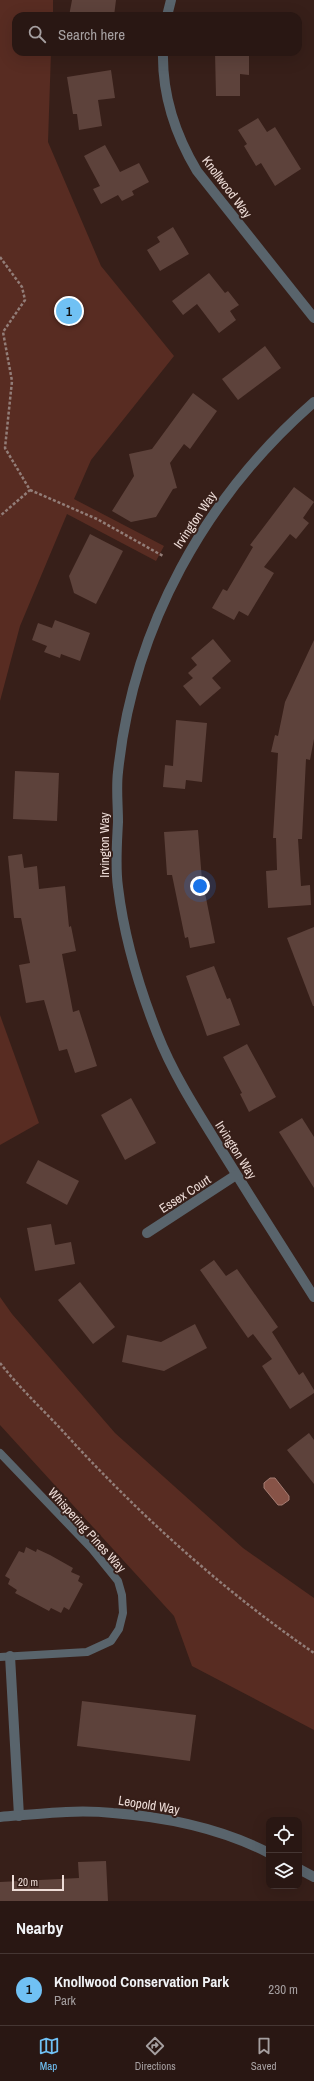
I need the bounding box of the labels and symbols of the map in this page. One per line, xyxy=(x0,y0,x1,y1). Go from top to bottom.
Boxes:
street label: Knollwood Way xyxy=(198,153,256,222)
pin: 1 xyxy=(56,296,82,326)
street label: Irvington Way xyxy=(170,488,221,552)
street label: Irvington Way xyxy=(96,812,113,878)
your location xyxy=(190,876,210,896)
street label: Irvington Way xyxy=(211,1118,261,1183)
street label: Essex Court xyxy=(156,1171,214,1217)
street label: Whispering Pines Way xyxy=(44,1484,130,1577)
street label: Leopold Way xyxy=(117,1792,182,1818)
scale bar xyxy=(12,1873,64,1892)

